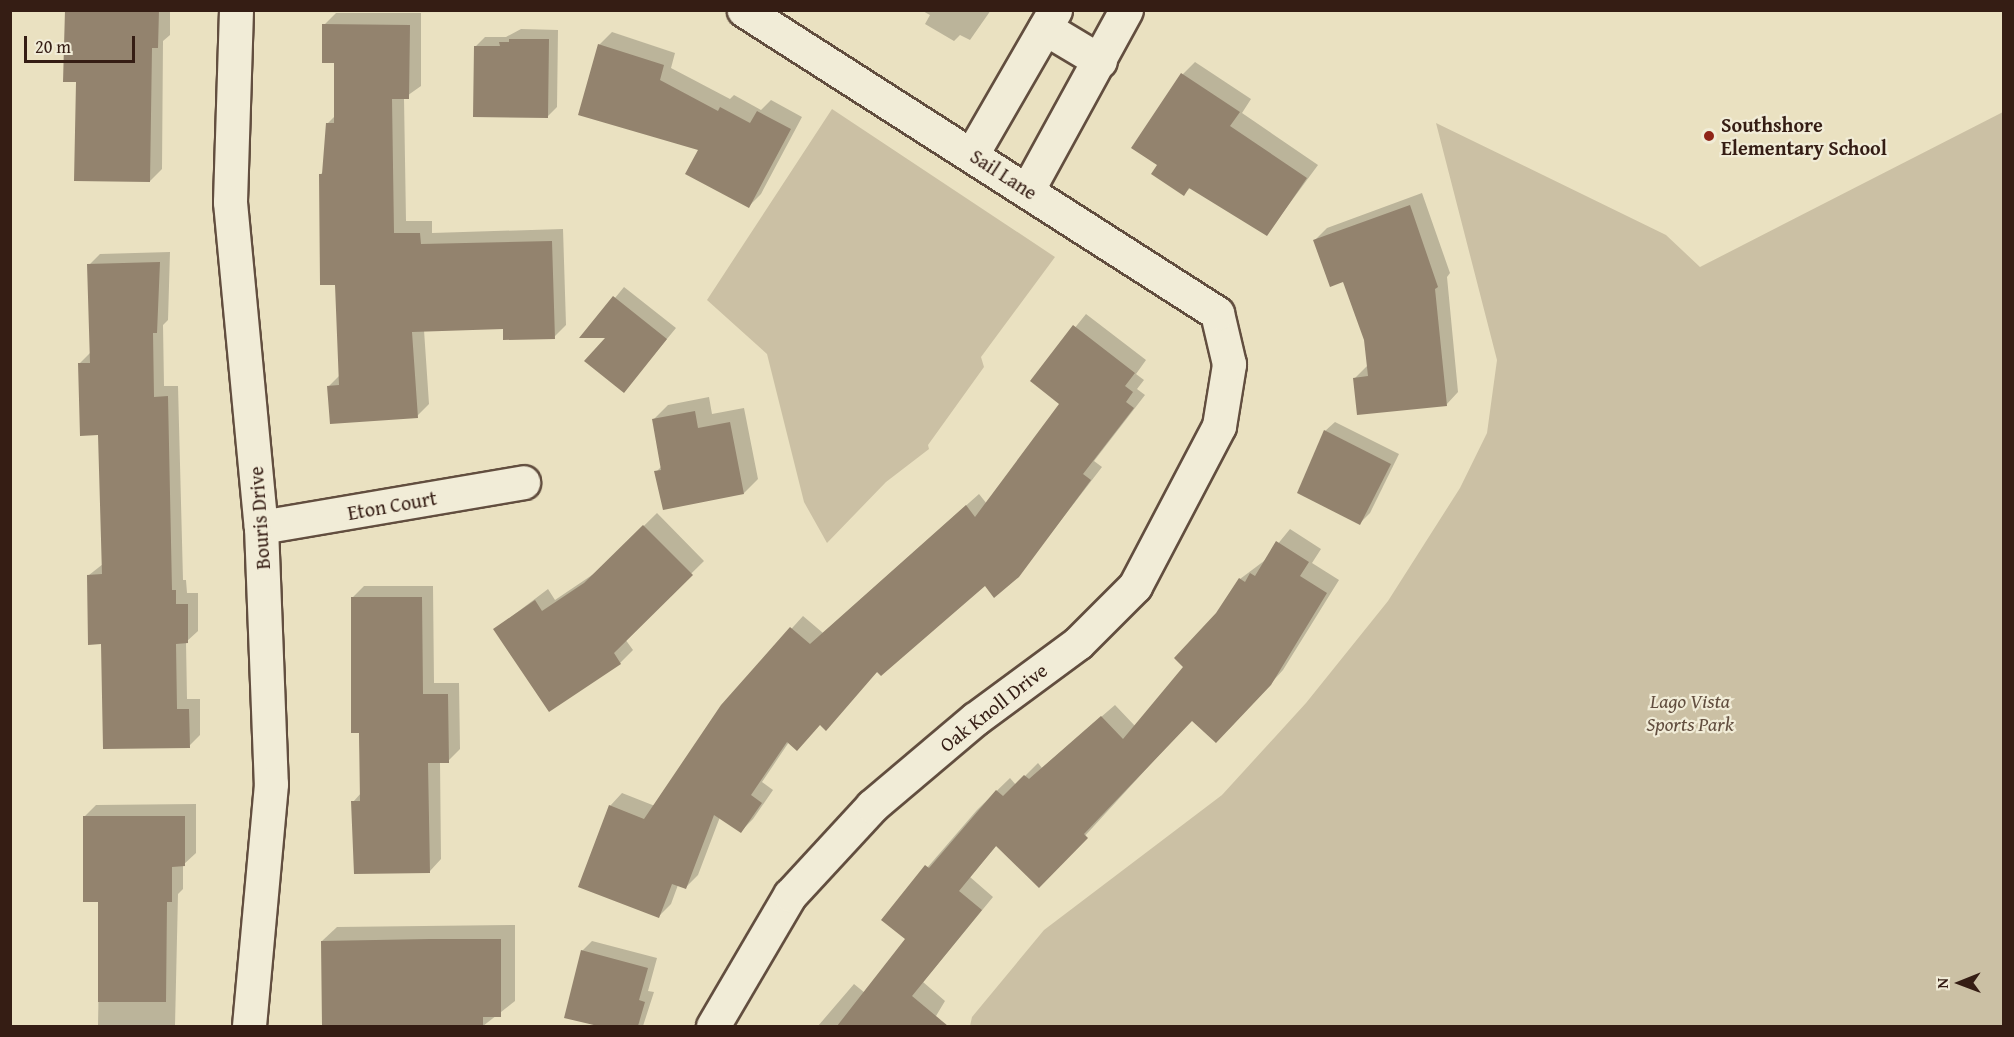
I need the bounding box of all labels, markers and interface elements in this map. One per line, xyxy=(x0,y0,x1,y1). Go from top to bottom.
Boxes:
scale bar xyxy=(27,24,138,62)
text: 20 m xyxy=(35,33,71,60)
place label: Southshore Elementary School xyxy=(1721,112,1887,159)
marker: Southshore Elementary School xyxy=(1702,129,1716,143)
street label: Sail Lane xyxy=(966,144,1042,204)
street label: Bouris Drive xyxy=(243,466,275,570)
street label: Eton Court xyxy=(345,485,439,525)
street label: Oak Knoll Drive xyxy=(934,658,1052,756)
park label: Lago Vista Sports Park xyxy=(1646,688,1734,735)
north arrow xyxy=(1930,953,1990,1013)
text: N xyxy=(1930,978,1954,989)

